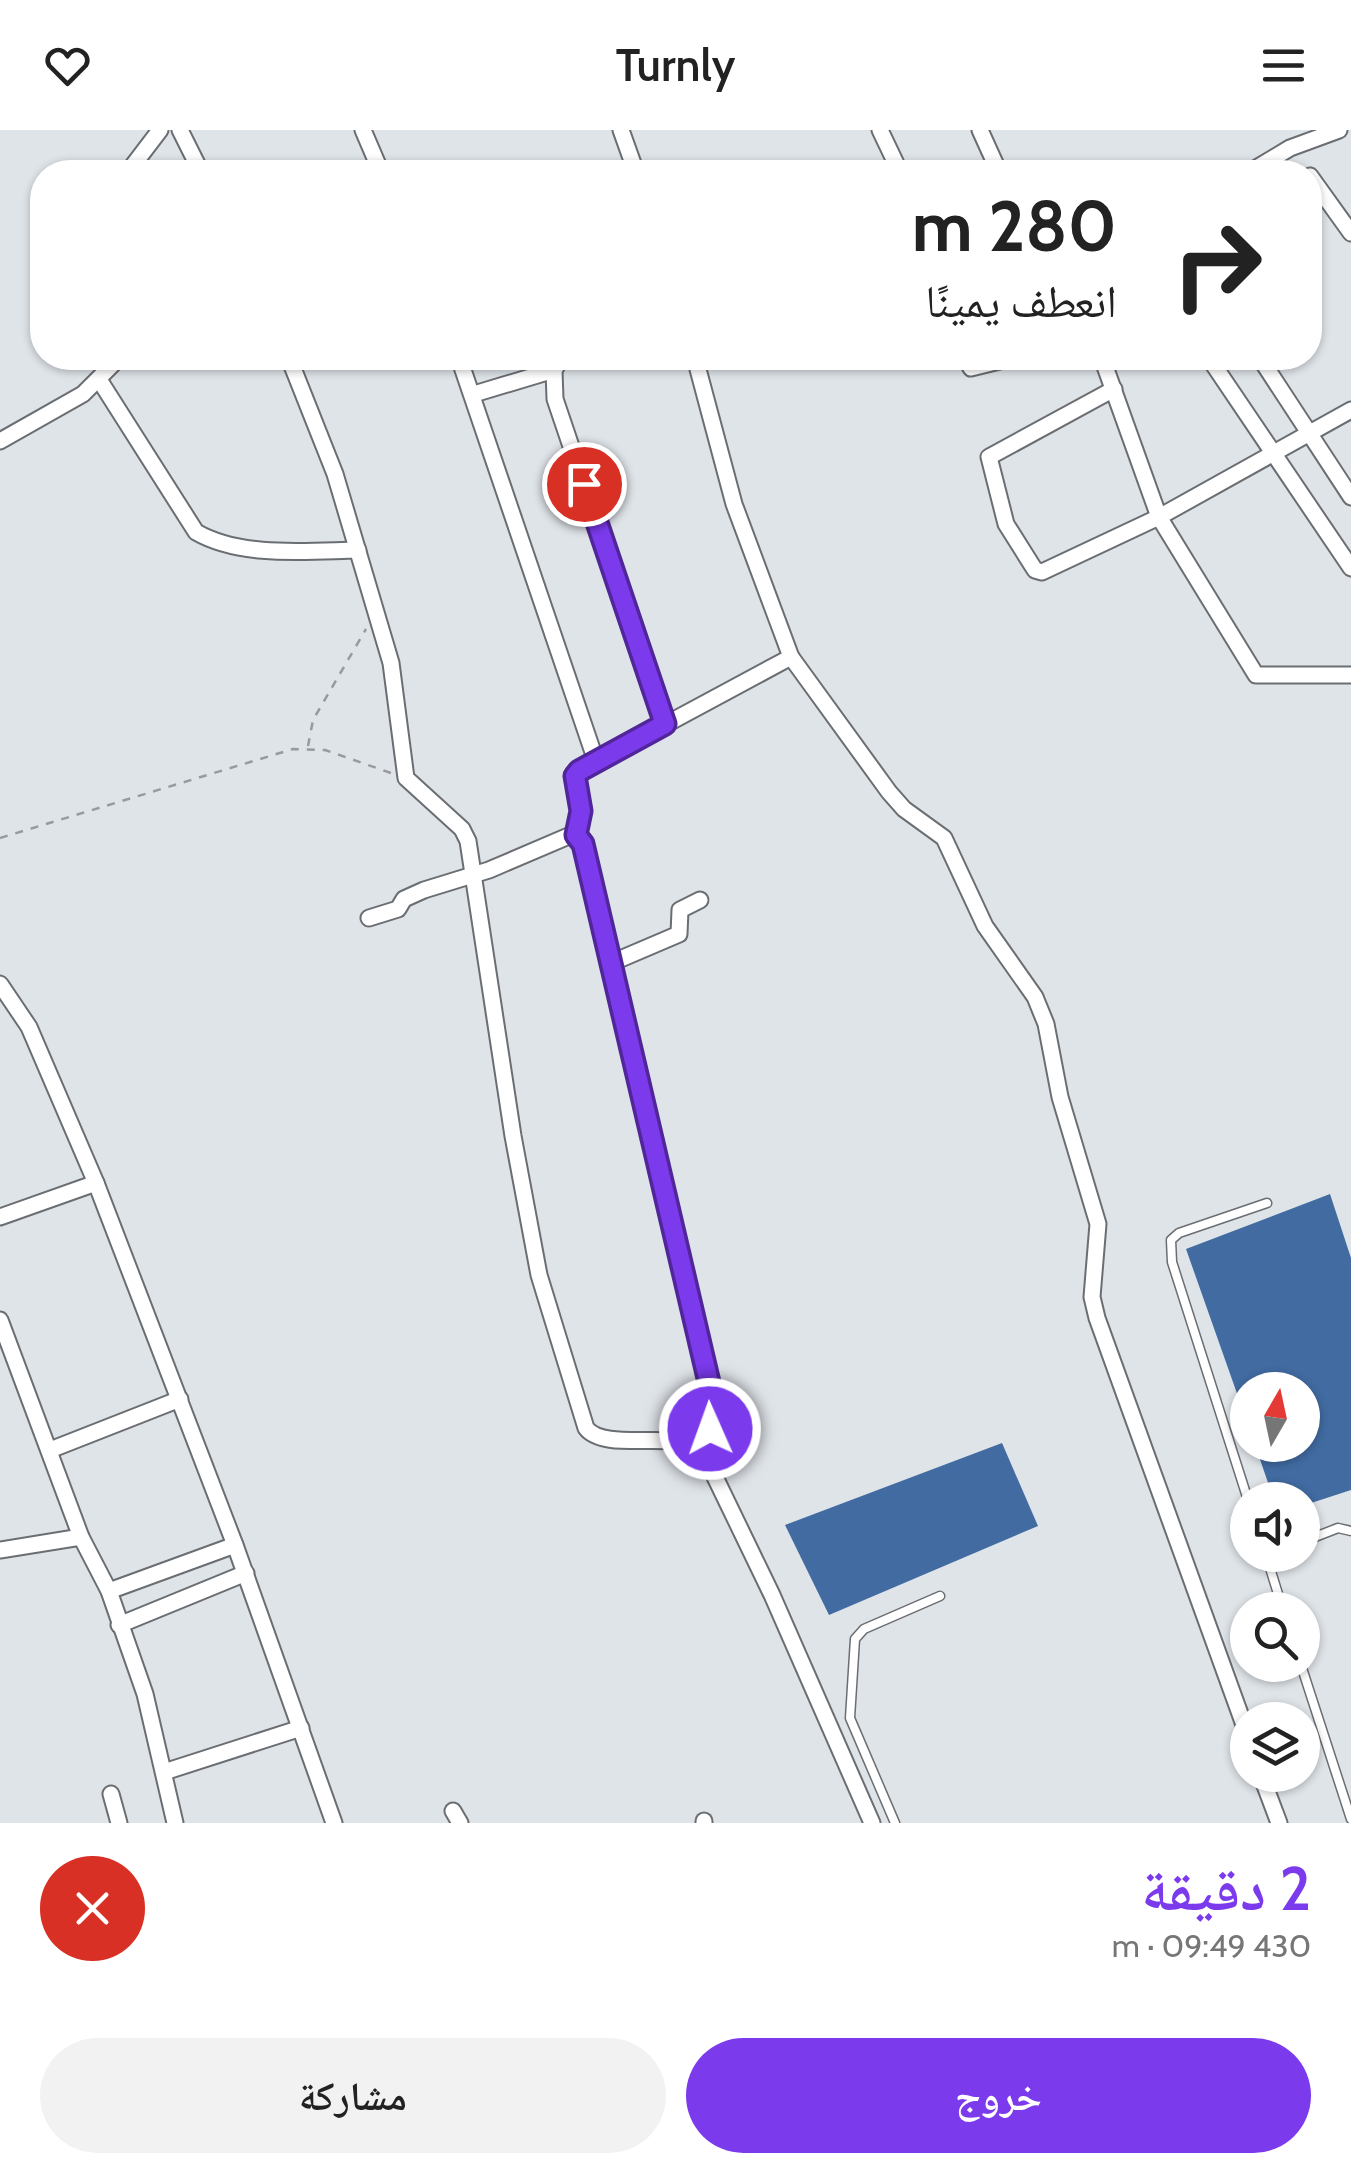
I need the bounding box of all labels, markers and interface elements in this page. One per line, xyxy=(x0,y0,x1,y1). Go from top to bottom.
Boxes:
icon: heart xyxy=(40,38,95,93)
text: Turnly xyxy=(616,38,735,92)
icon: menu xyxy=(1256,38,1311,93)
text: 280 m xyxy=(912,183,1117,269)
icon: right xyxy=(1152,200,1282,330)
text: انعطف يمينًا xyxy=(925,274,1117,328)
pin xyxy=(542,442,627,527)
icon: arrive xyxy=(557,457,612,512)
north arrow xyxy=(1230,1372,1320,1462)
map controls xyxy=(1230,1372,1320,1792)
position arrow xyxy=(658,1377,762,1481)
button: sound xyxy=(1230,1482,1320,1572)
button: search xyxy=(1230,1592,1320,1682)
button: layers xyxy=(1230,1702,1320,1792)
text: 2 دقيقة xyxy=(1141,1852,1311,1925)
button: close xyxy=(40,1856,145,1961)
text: 430 m · 09:49 xyxy=(1112,1926,1311,1965)
button: مشاركة xyxy=(40,2038,666,2153)
button: خروج xyxy=(686,2038,1311,2153)

